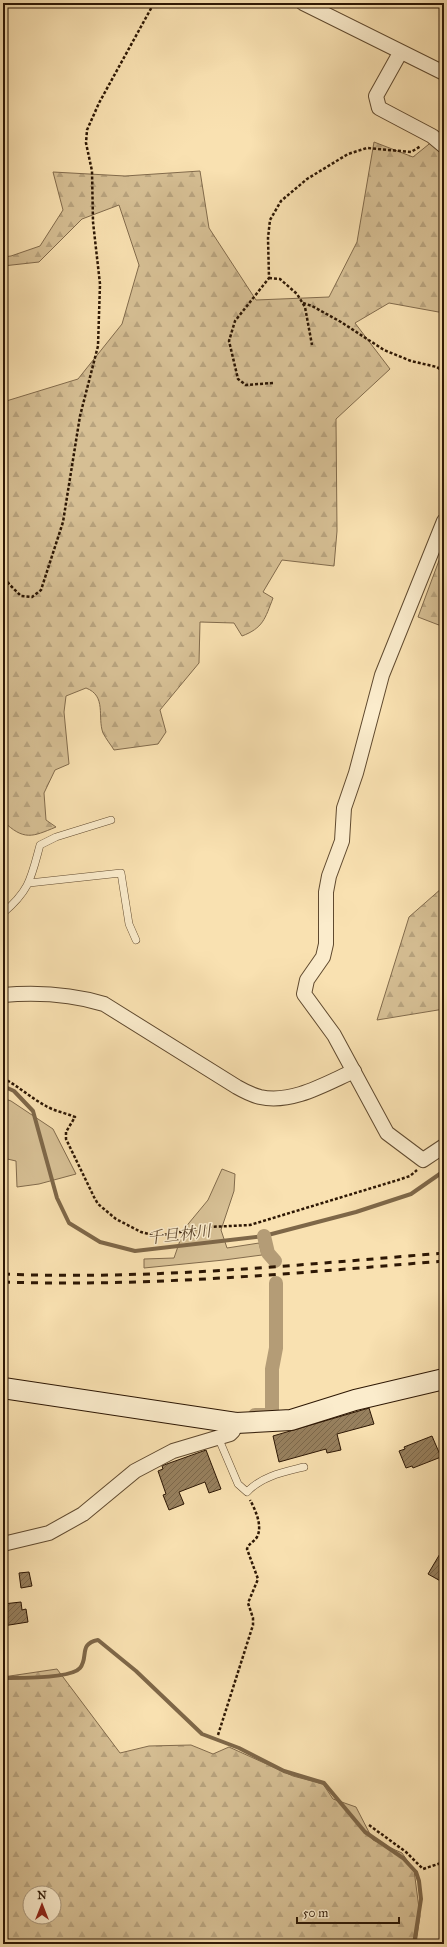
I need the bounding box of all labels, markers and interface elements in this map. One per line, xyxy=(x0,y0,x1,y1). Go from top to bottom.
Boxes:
water label: 千旦林川 xyxy=(146,1221,214,1248)
north arrow xyxy=(22,1885,62,1925)
text: N xyxy=(37,1889,47,1902)
scale bar xyxy=(297,1899,399,1925)
text: 50 m xyxy=(303,1906,328,1920)

